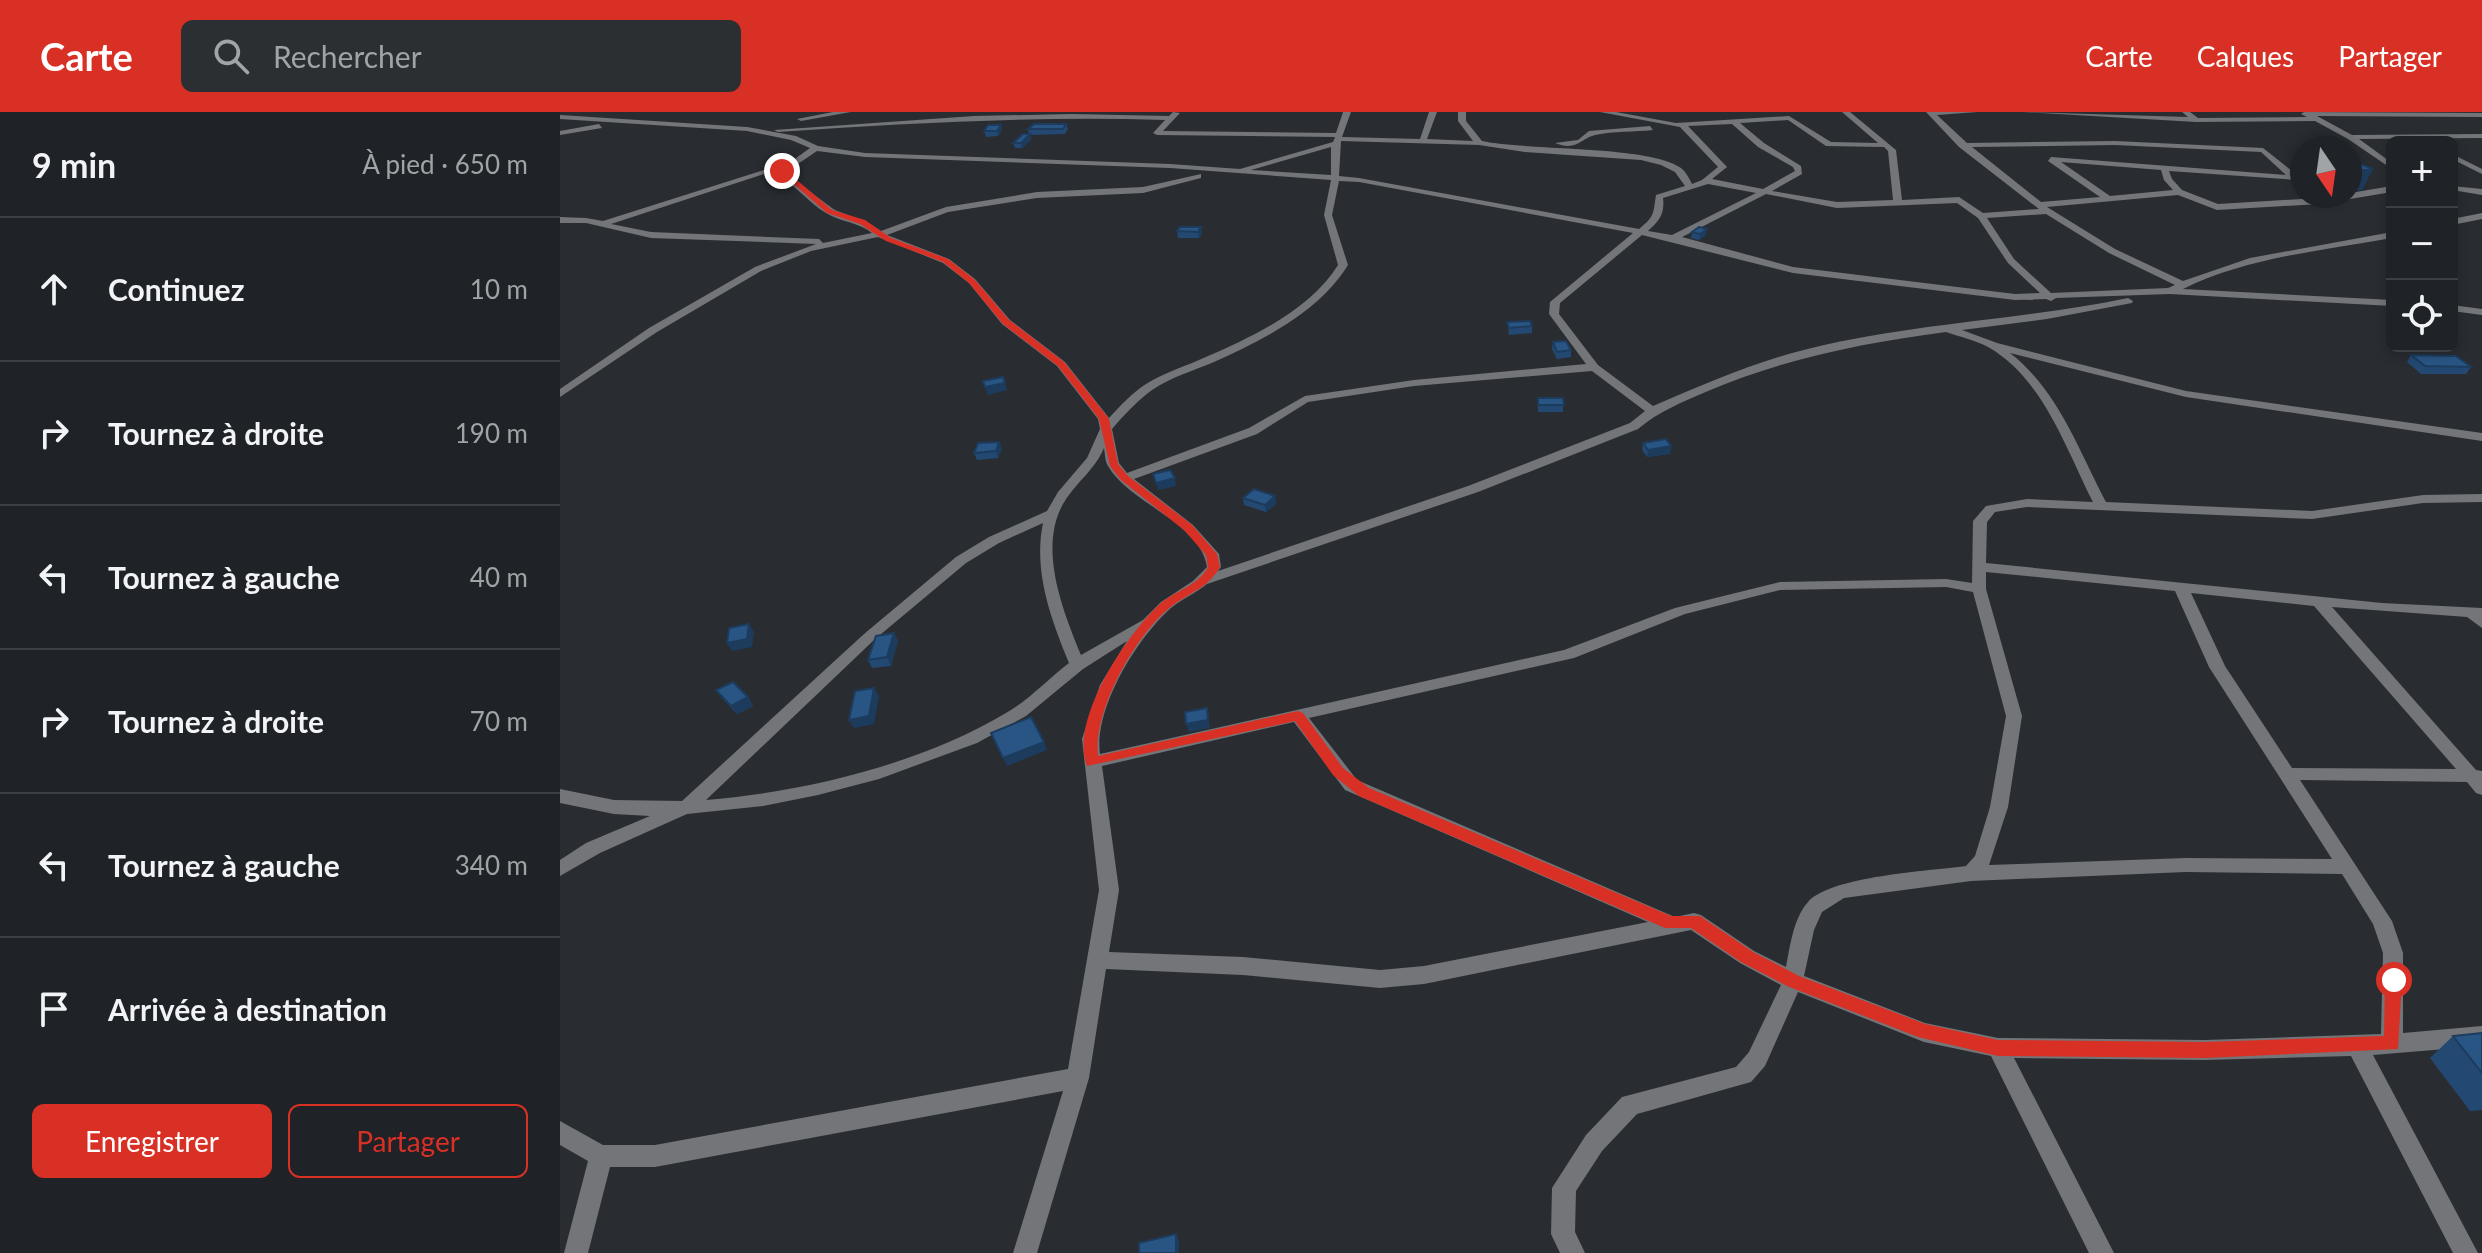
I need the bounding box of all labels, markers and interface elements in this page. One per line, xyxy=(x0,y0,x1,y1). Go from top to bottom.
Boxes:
search box xyxy=(181,20,741,92)
text: Carte xyxy=(40,33,133,79)
icon: search xyxy=(209,34,253,78)
text: Rechercher xyxy=(273,38,422,74)
text: Carte xyxy=(2085,39,2153,73)
text: Calques xyxy=(2197,39,2294,73)
text: Partager xyxy=(2338,39,2442,73)
north arrow xyxy=(2290,136,2362,208)
map controls xyxy=(2386,136,2458,352)
button: + xyxy=(2386,136,2458,208)
text: 9 min xyxy=(32,144,116,185)
text: À pied · 650 m xyxy=(362,148,528,180)
route end xyxy=(764,153,800,189)
button: − xyxy=(2386,208,2458,280)
icon: ahead xyxy=(32,267,76,311)
text: Continuez xyxy=(108,271,244,307)
text: 10 m xyxy=(470,273,528,305)
button: locate xyxy=(2386,280,2458,352)
icon: right xyxy=(32,411,76,455)
text: Tournez à droite xyxy=(108,415,324,451)
text: 190 m xyxy=(455,417,528,449)
icon: left xyxy=(32,555,76,599)
text: Tournez à gauche xyxy=(108,559,340,595)
text: 40 m xyxy=(470,561,528,593)
icon: right xyxy=(32,699,76,743)
text: Tournez à droite xyxy=(108,703,324,739)
text: 70 m xyxy=(470,705,528,737)
icon: left xyxy=(32,843,76,887)
text: Tournez à gauche xyxy=(108,847,340,883)
text: 340 m xyxy=(455,849,528,881)
route start xyxy=(2376,962,2412,998)
icon: arrive xyxy=(32,987,76,1031)
text: Arrivée à destination xyxy=(108,991,387,1027)
button: Enregistrer xyxy=(32,1104,272,1178)
button: Partager xyxy=(288,1104,528,1178)

